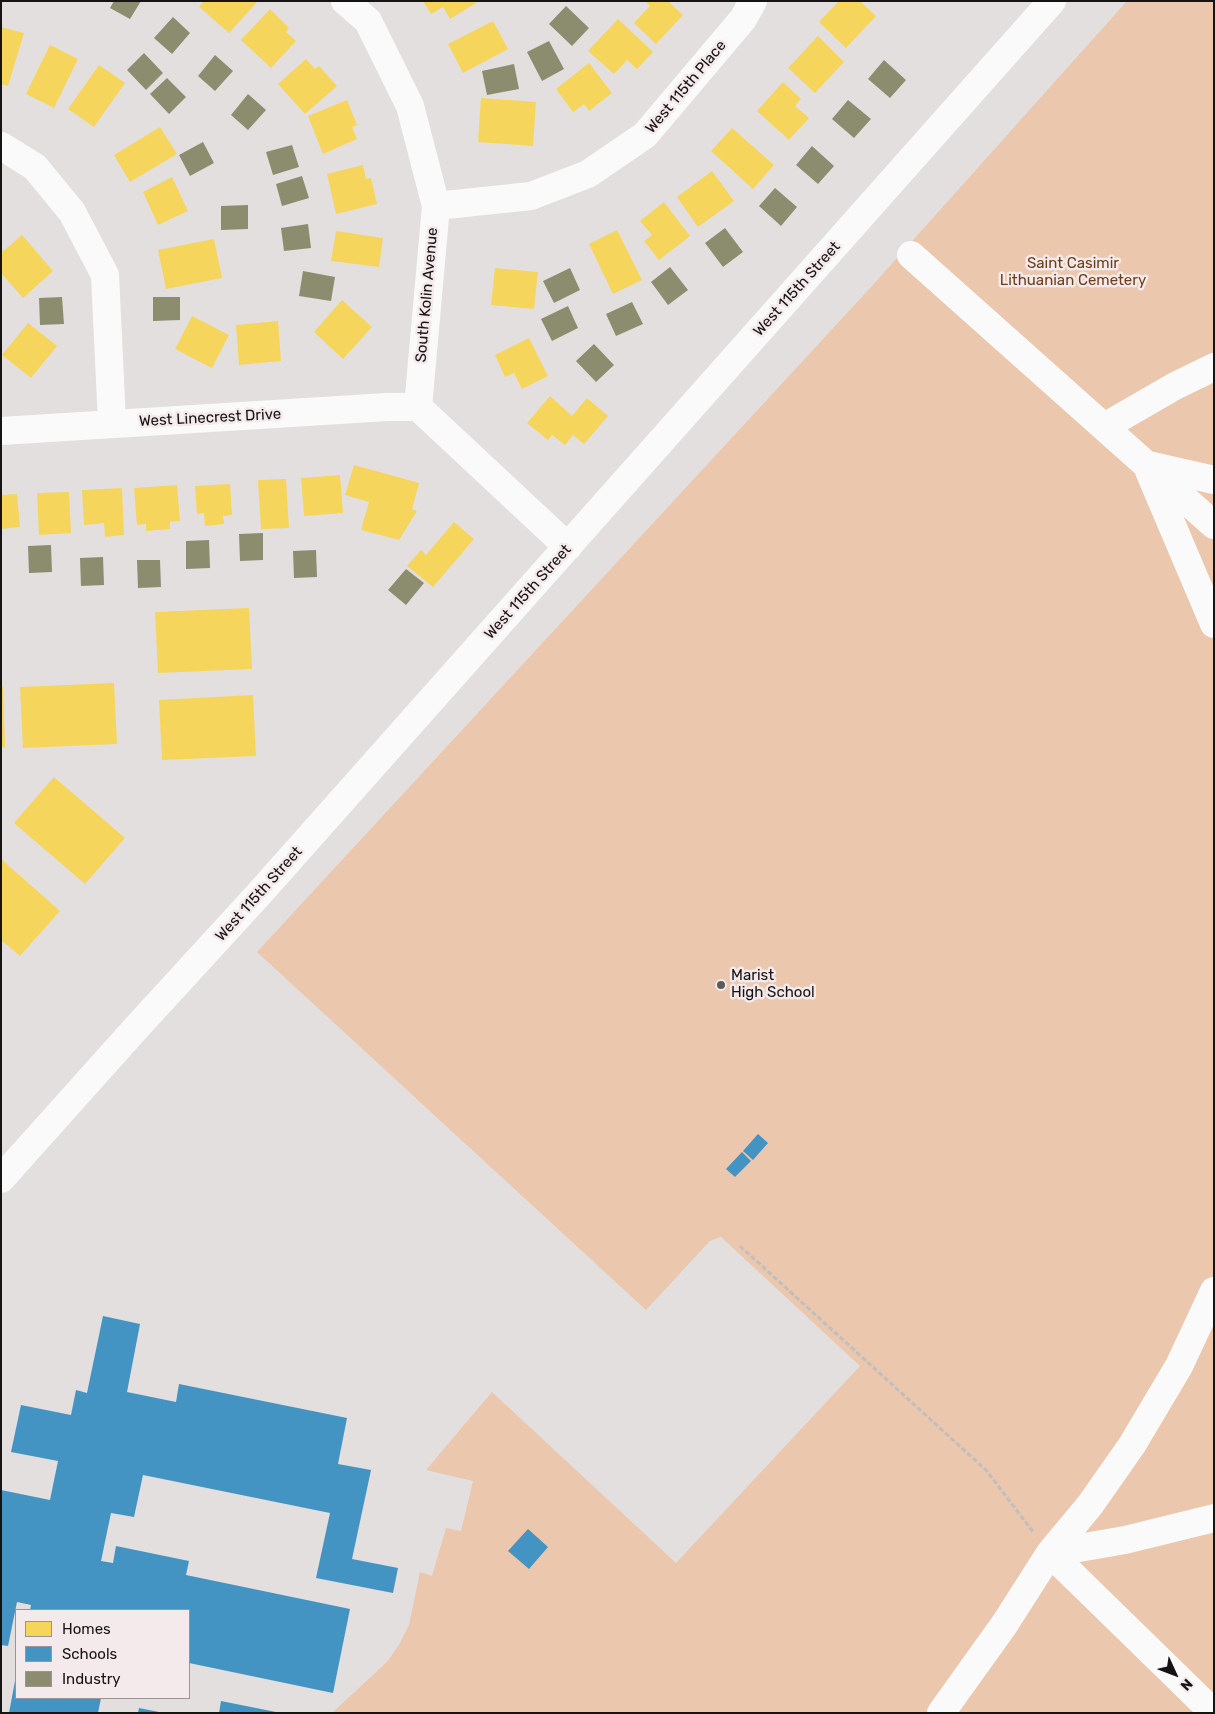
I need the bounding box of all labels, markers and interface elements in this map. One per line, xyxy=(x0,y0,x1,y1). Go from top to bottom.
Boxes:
street label: West 115th Place xyxy=(642,37,730,137)
street label: South Kolin Avenue xyxy=(412,227,442,363)
street label: West 115th Street xyxy=(750,238,844,340)
park label: Saint Casimir Lithuanian Cemetery xyxy=(1000,255,1146,290)
street label: West Linecrest Drive xyxy=(138,405,282,431)
street label: West 115th Street xyxy=(481,541,575,643)
street label: West 115th Street xyxy=(212,843,306,945)
place label: Marist High School xyxy=(731,967,815,1002)
marker: Marist High School xyxy=(715,979,727,991)
legend xyxy=(15,1609,190,1699)
text: Homes xyxy=(62,1620,111,1638)
text: Schools xyxy=(62,1645,117,1663)
north arrow xyxy=(1150,1649,1200,1699)
text: Industry xyxy=(62,1670,121,1688)
text: N xyxy=(1177,1675,1196,1694)

